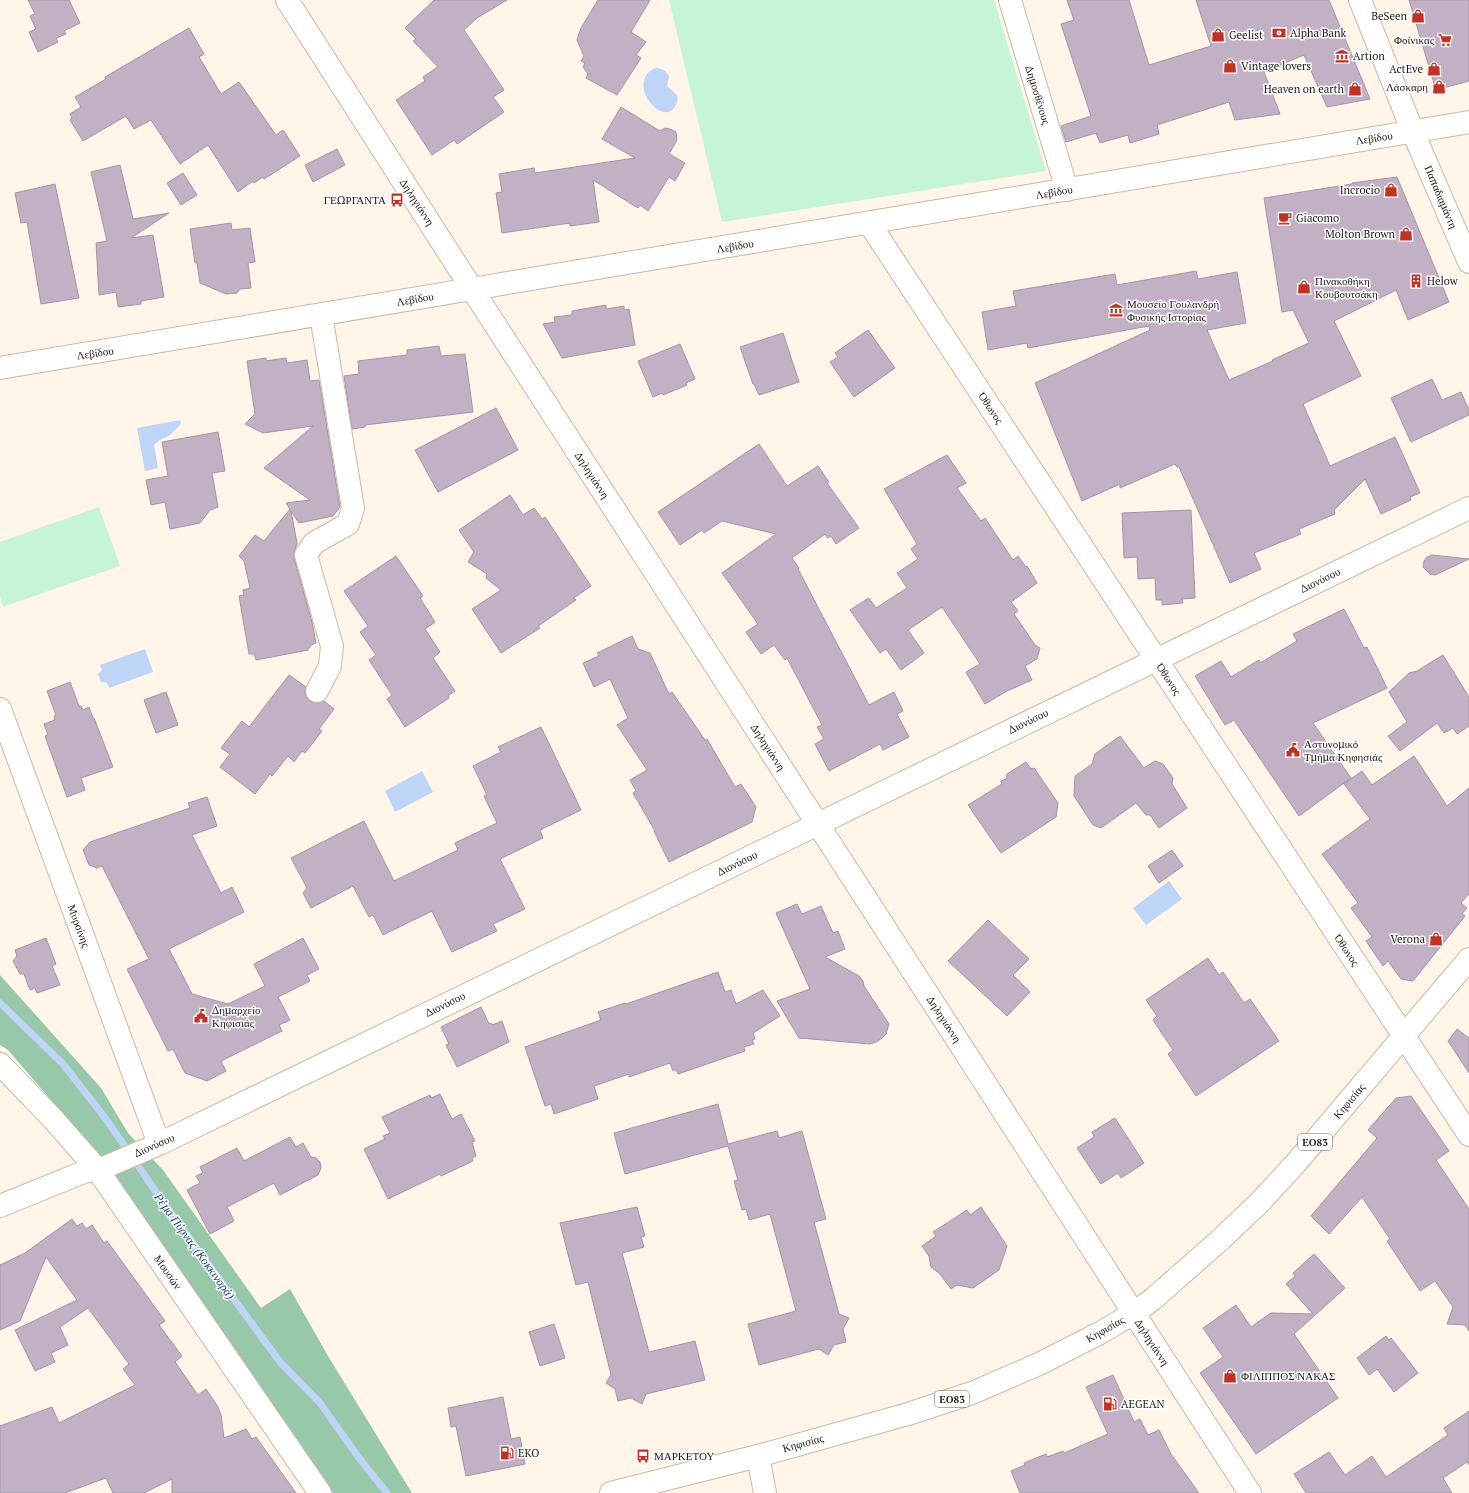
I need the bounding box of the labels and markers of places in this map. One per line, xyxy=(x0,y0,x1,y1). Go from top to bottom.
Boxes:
shop icon: BeSeen xyxy=(1410,8,1426,24)
place label: BeSeen xyxy=(1371,9,1407,23)
bank icon: Alpha Bank xyxy=(1271,25,1287,41)
place label: Alpha Bank xyxy=(1290,26,1347,40)
shop icon: Geelist xyxy=(1210,27,1226,43)
place label: Geelist xyxy=(1229,28,1263,42)
supermarket icon: Φοίνικας xyxy=(1437,32,1453,48)
place label: Φοίνικας xyxy=(1394,33,1435,47)
museum icon: Artion xyxy=(1334,48,1350,64)
place label: Artion xyxy=(1353,49,1385,63)
shop icon: Vintage lovers xyxy=(1222,58,1238,74)
place label: Vintage lovers xyxy=(1241,59,1311,73)
shop icon: ActEve xyxy=(1426,61,1442,77)
place label: ActEve xyxy=(1389,62,1423,76)
shop icon: Λάσκαρη xyxy=(1431,79,1447,95)
place label: Λάσκαρη xyxy=(1386,80,1428,94)
shop icon: Heaven on earth xyxy=(1347,81,1363,97)
place label: Heaven on earth xyxy=(1264,82,1345,96)
shop icon: Incrocio xyxy=(1383,182,1399,198)
place label: Incrocio xyxy=(1340,183,1380,197)
bus stop icon: ΓΕΩΡΓΑΝΤΑ xyxy=(389,192,405,208)
place label: ΓΕΩΡΓΑΝΤΑ xyxy=(324,193,386,207)
cafe icon: Giacomo xyxy=(1277,210,1293,226)
place label: Giacomo xyxy=(1296,211,1339,225)
shop icon: Molton Brown xyxy=(1398,226,1414,242)
place label: Molton Brown xyxy=(1325,227,1395,241)
building icon: Helow xyxy=(1408,273,1424,289)
place label: Πινακοθήκη Κουβουτσάκη xyxy=(1315,274,1378,301)
place label: Helow xyxy=(1427,274,1459,288)
shop icon: Πινακοθήκη Κουβουτσάκη xyxy=(1296,279,1312,295)
place label: Μουσείο Γουλανδρή Φυσικής Ιστορίας xyxy=(1127,297,1219,324)
museum icon: Μουσείο Γουλανδρή Φυσικής Ιστορίας xyxy=(1108,302,1124,318)
place label: Αστυνομικό Τμήμα Κηφησιάς xyxy=(1304,737,1383,764)
public building icon: Αστυνομικό Τμήμα Κηφησιάς xyxy=(1285,742,1301,758)
shop icon: Verona xyxy=(1428,931,1444,947)
place label: Verona xyxy=(1391,932,1425,946)
place label: Δημαρχείο Κηφισιάς xyxy=(212,1003,261,1030)
public building icon: Δημαρχείο Κηφισιάς xyxy=(193,1008,209,1024)
shop icon: ΦΙΛΙΠΠΟΣ ΝΑΚΑΣ xyxy=(1222,1368,1238,1384)
place label: ΦΙΛΙΠΠΟΣ ΝΑΚΑΣ xyxy=(1241,1369,1335,1383)
fuel station icon: AEGEAN xyxy=(1102,1396,1118,1412)
place label: AEGEAN xyxy=(1121,1397,1164,1411)
fuel station icon: EKO xyxy=(499,1445,515,1461)
place label: EKO xyxy=(518,1446,539,1460)
bus stop icon: ΜΑΡΚΕΤΟΥ xyxy=(635,1448,651,1464)
place label: ΜΑΡΚΕΤΟΥ xyxy=(654,1449,714,1463)

